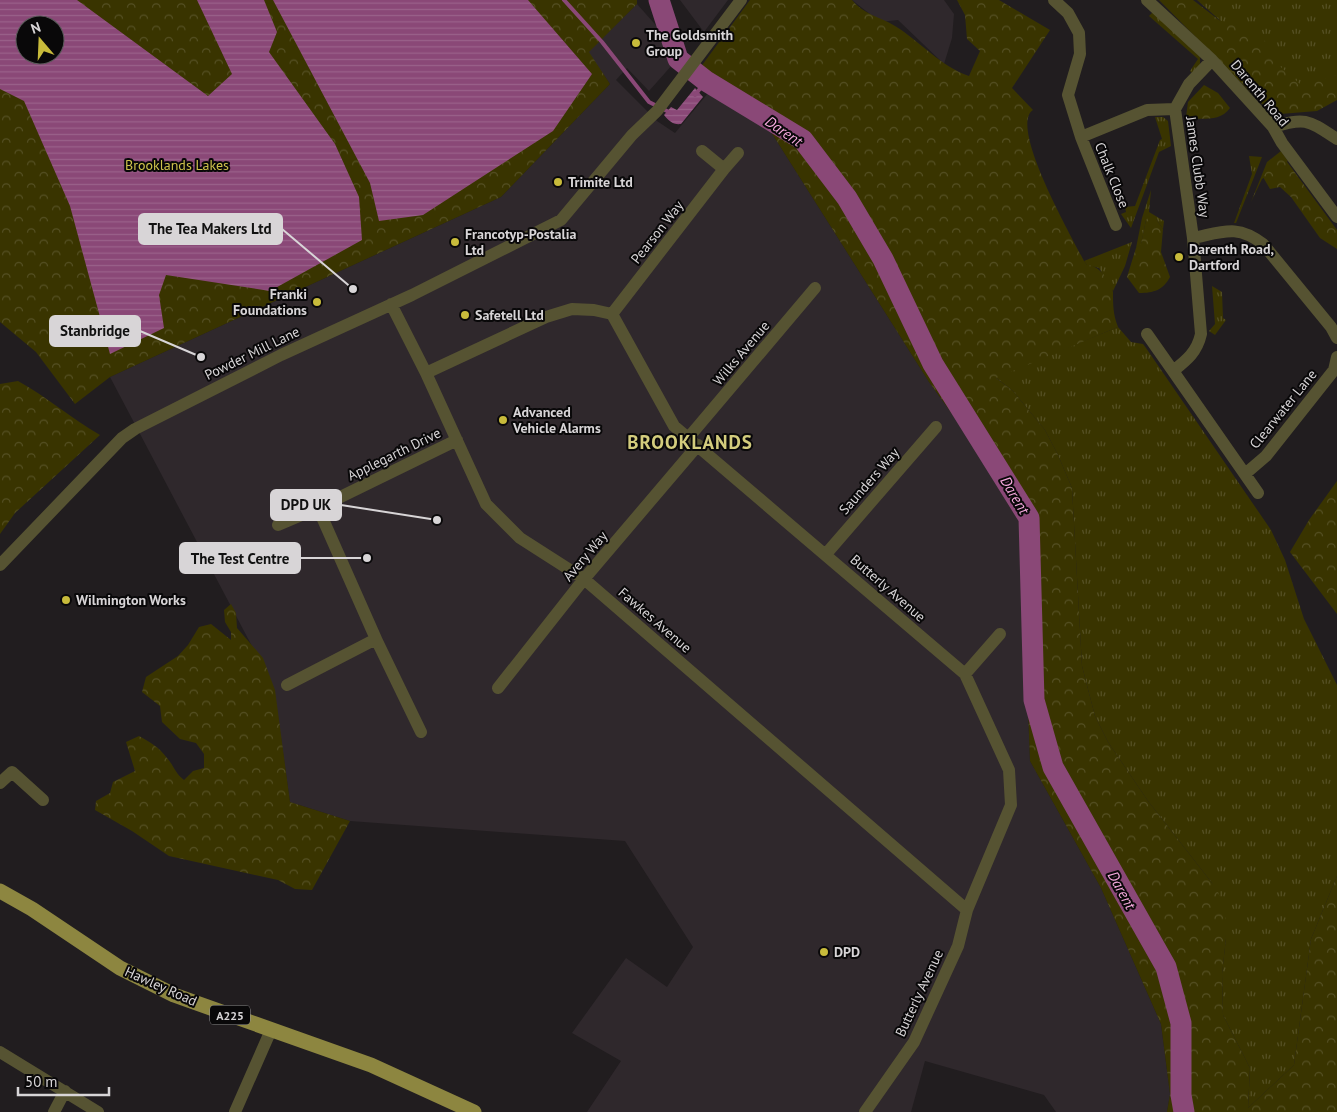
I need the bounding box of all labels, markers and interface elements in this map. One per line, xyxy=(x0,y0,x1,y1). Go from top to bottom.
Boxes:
north arrow xyxy=(15,15,65,65)
text: N xyxy=(28,18,43,38)
place label: The Goldsmith Group xyxy=(646,26,733,60)
marker: The Goldsmith Group xyxy=(630,37,642,49)
street label: Darenth Road xyxy=(1227,56,1293,130)
water label: Darent xyxy=(762,112,807,151)
street label: James Clubb Way xyxy=(1182,114,1214,219)
street label: Chalk Close xyxy=(1091,139,1133,211)
park label: Brooklands Lakes xyxy=(125,156,229,174)
place label: Trimite Ltd xyxy=(568,173,633,191)
marker: Trimite Ltd xyxy=(552,176,564,188)
street label: Pearson Way xyxy=(627,196,688,267)
callout: The Tea Makers Ltd xyxy=(139,214,282,244)
text: The Tea Makers Ltd xyxy=(148,219,272,238)
place label: Francotyp-Postalia Ltd xyxy=(465,225,576,259)
marker: Francotyp-Postalia Ltd xyxy=(449,236,461,248)
place label: Darenth Road, Dartford xyxy=(1189,240,1274,274)
marker: Darenth Road, Dartford xyxy=(1173,251,1185,263)
place label: Franki Foundations xyxy=(233,285,307,319)
marker: Franki Foundations xyxy=(311,296,323,308)
place label: Safetell Ltd xyxy=(475,306,544,324)
marker: Safetell Ltd xyxy=(459,309,471,321)
callout: Stanbridge xyxy=(50,316,140,346)
street label: Wilks Avenue xyxy=(709,317,773,389)
text: Stanbridge xyxy=(60,321,130,340)
street label: Powder Mill Lane xyxy=(202,322,302,384)
street label: Clearwater Lane xyxy=(1245,366,1321,452)
place label: Advanced Vehicle Alarms xyxy=(512,403,601,437)
marker: Advanced Vehicle Alarms xyxy=(497,414,509,426)
street label: Applegarth Drive xyxy=(344,424,444,484)
district label: BROOKLANDS xyxy=(627,430,753,454)
street label: Saunders Way xyxy=(835,443,903,518)
water label: Darent xyxy=(996,473,1034,519)
callout: DPD UK xyxy=(271,490,341,520)
text: DPD UK xyxy=(281,495,332,514)
street label: Avery Way xyxy=(559,527,612,585)
callout: The Test Centre xyxy=(180,543,300,573)
text: The Test Centre xyxy=(191,549,290,568)
street label: Butterly Avenue xyxy=(847,550,929,626)
street label: Fawkes Avenue xyxy=(615,583,695,657)
place label: Wilmington Works xyxy=(76,591,186,609)
marker: Wilmington Works xyxy=(60,594,72,606)
water label: Darent xyxy=(1104,867,1141,914)
place label: DPD xyxy=(834,943,860,961)
marker: DPD xyxy=(818,946,830,958)
street label: Butterly Avenue xyxy=(891,947,947,1039)
street label: Hawley Road xyxy=(122,962,200,1010)
road number: A225 xyxy=(210,1006,250,1024)
scale bar xyxy=(18,1064,109,1096)
text: 50 m xyxy=(25,1072,58,1091)

